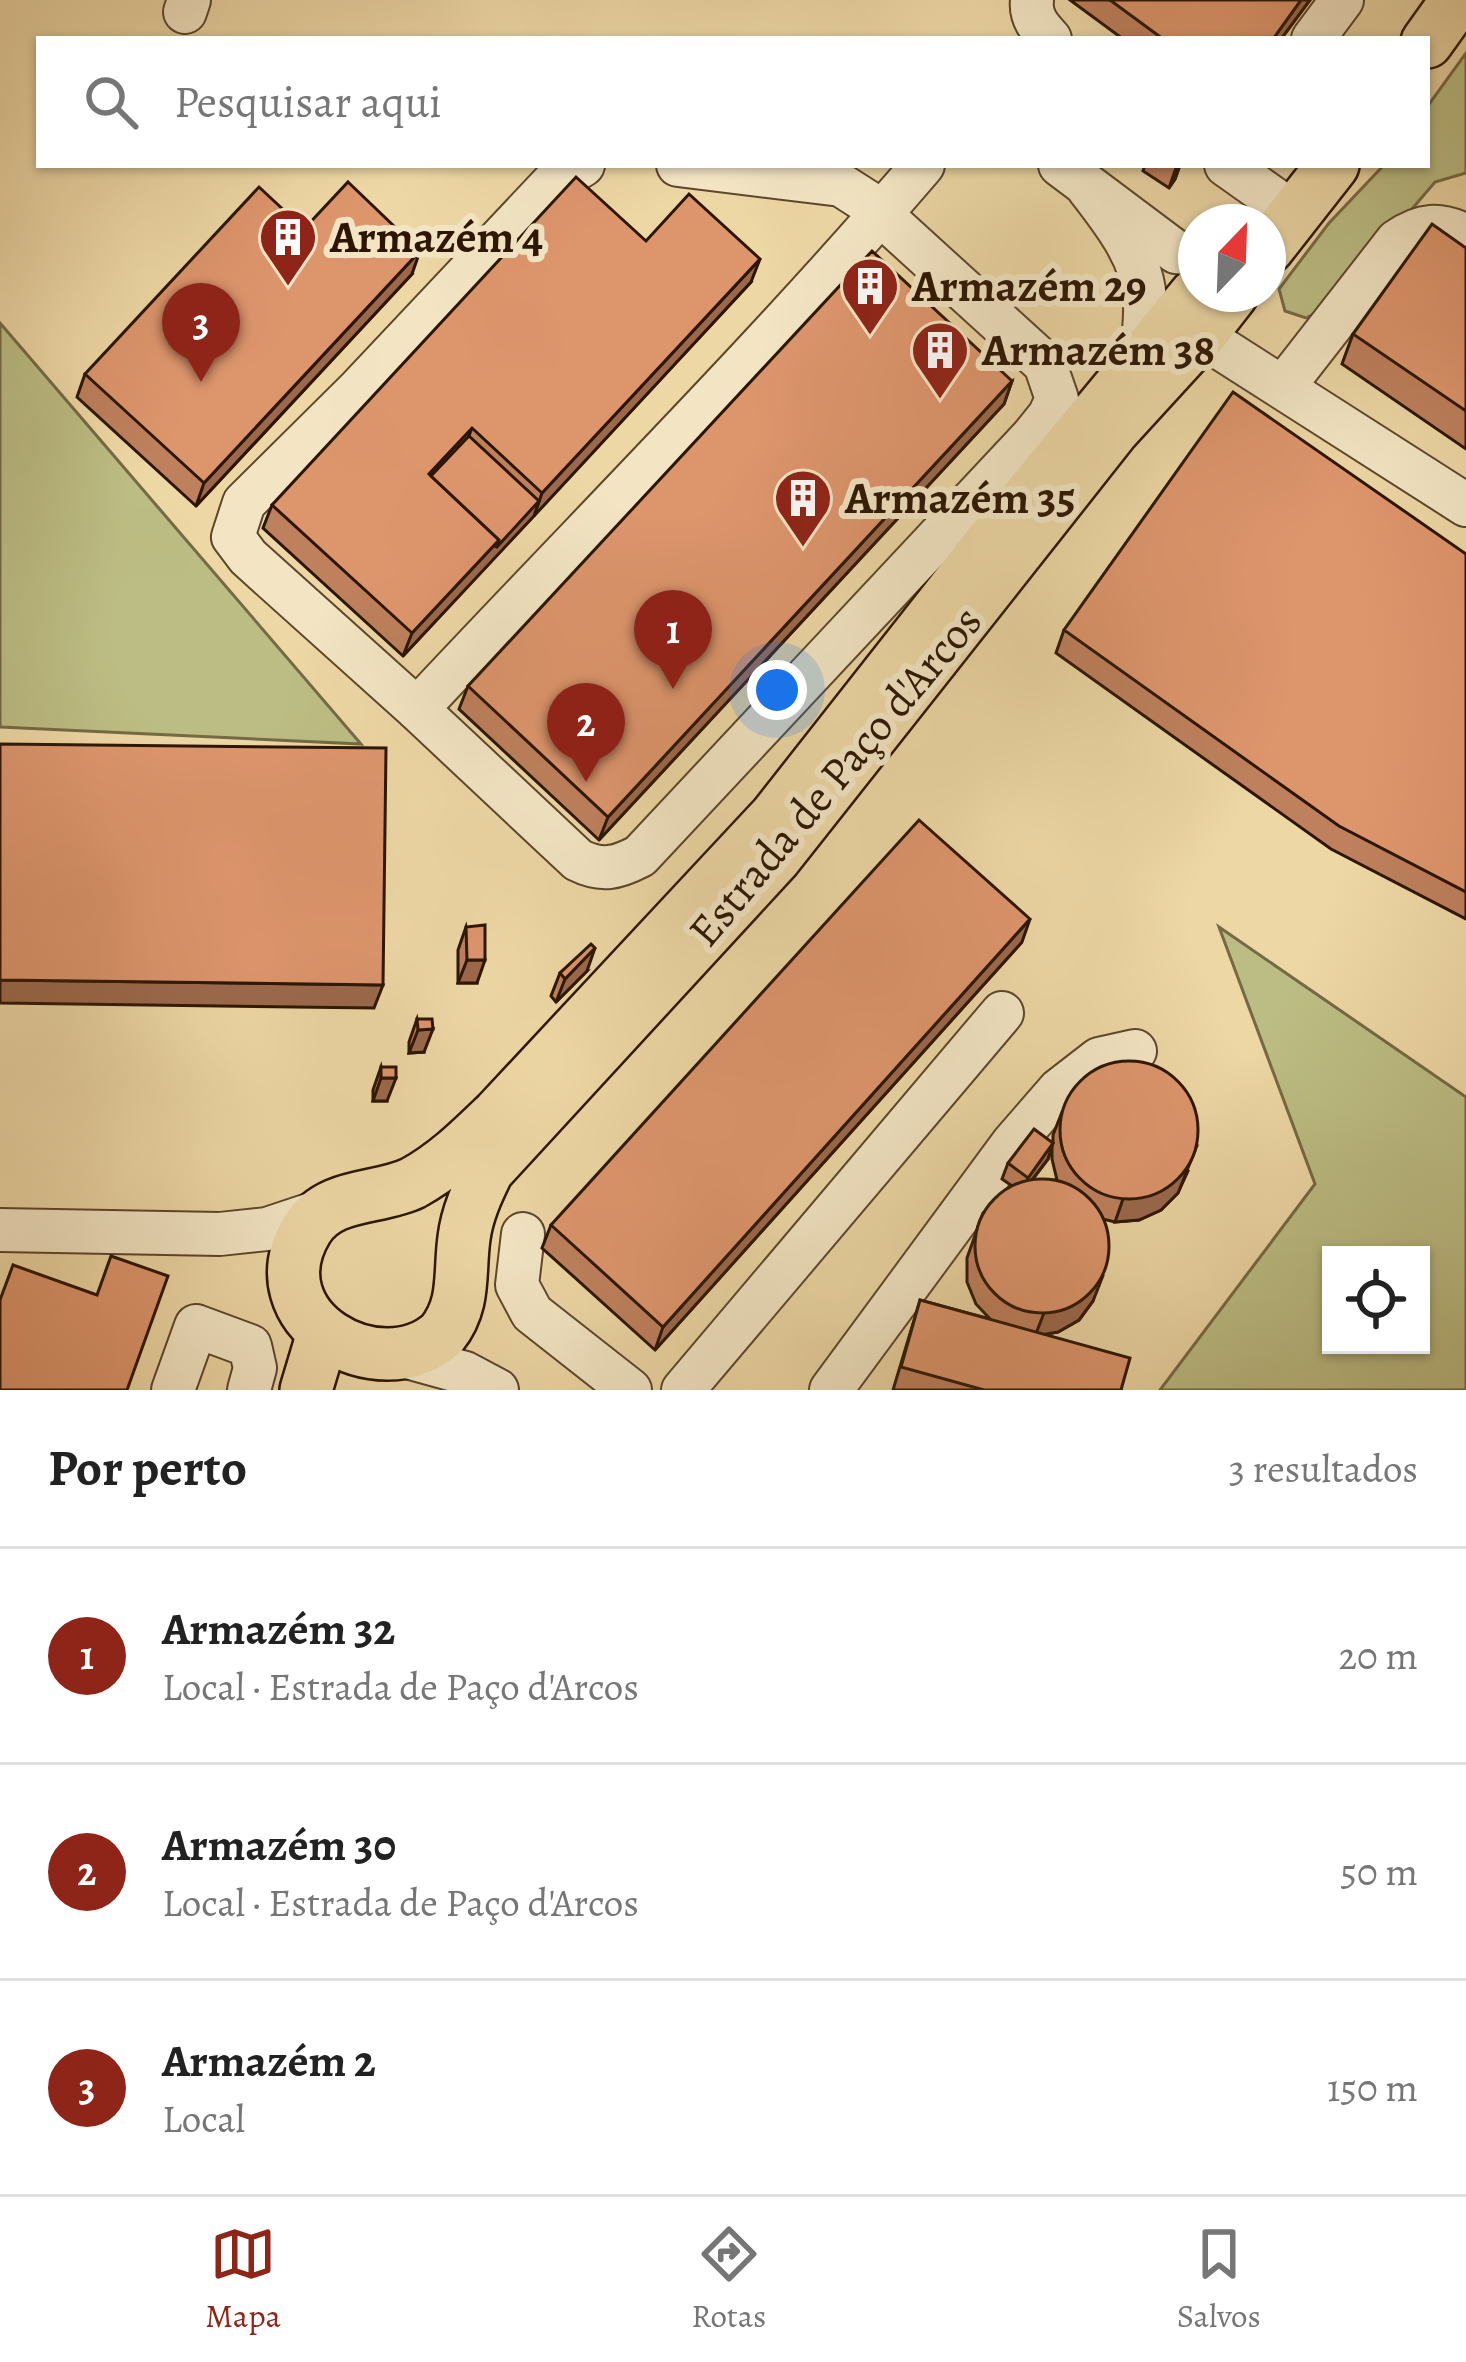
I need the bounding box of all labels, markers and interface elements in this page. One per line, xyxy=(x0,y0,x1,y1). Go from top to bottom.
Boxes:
search box xyxy=(36,36,1430,168)
icon: search xyxy=(78,69,144,135)
text: Pesquisar aqui xyxy=(174,71,442,133)
north arrow xyxy=(1178,204,1286,312)
building icon: Armazém 4 xyxy=(257,206,319,288)
place label: Armazém 4 xyxy=(329,206,543,268)
building icon: Armazém 29 xyxy=(839,255,901,337)
place label: Armazém 29 xyxy=(911,255,1147,317)
pin: 3 xyxy=(162,283,240,382)
building icon: Armazém 38 xyxy=(909,319,971,401)
place label: Armazém 38 xyxy=(981,319,1215,381)
building icon: Armazém 35 xyxy=(772,467,834,549)
place label: Armazém 35 xyxy=(844,467,1076,529)
pin: 1 xyxy=(634,590,712,689)
street label: Estrada de Paço d'Arcos xyxy=(674,592,996,960)
your location xyxy=(747,660,807,720)
pin: 2 xyxy=(547,683,625,782)
map controls xyxy=(1322,1246,1430,1354)
button: locate xyxy=(1322,1246,1430,1354)
text: Por perto xyxy=(48,1433,247,1503)
text: 3 resultados xyxy=(1229,1442,1418,1495)
text: Armazém 32 xyxy=(162,1598,395,1660)
text: 1 xyxy=(80,1629,94,1682)
text: 20 m xyxy=(1339,1629,1418,1682)
text: Local · Estrada de Paço d'Arcos xyxy=(162,1660,639,1713)
text: Armazém 30 xyxy=(162,1814,396,1876)
text: 2 xyxy=(78,1845,96,1898)
text: 50 m xyxy=(1340,1845,1418,1898)
text: Local · Estrada de Paço d'Arcos xyxy=(162,1876,639,1929)
text: Armazém 2 xyxy=(162,2030,376,2092)
text: 3 xyxy=(79,2061,95,2114)
text: 150 m xyxy=(1327,2061,1418,2114)
text: Local xyxy=(162,2092,245,2145)
tab: Mapa xyxy=(205,2221,281,2338)
tab: Rotas xyxy=(691,2221,766,2338)
tab: Salvos xyxy=(1177,2221,1261,2338)

